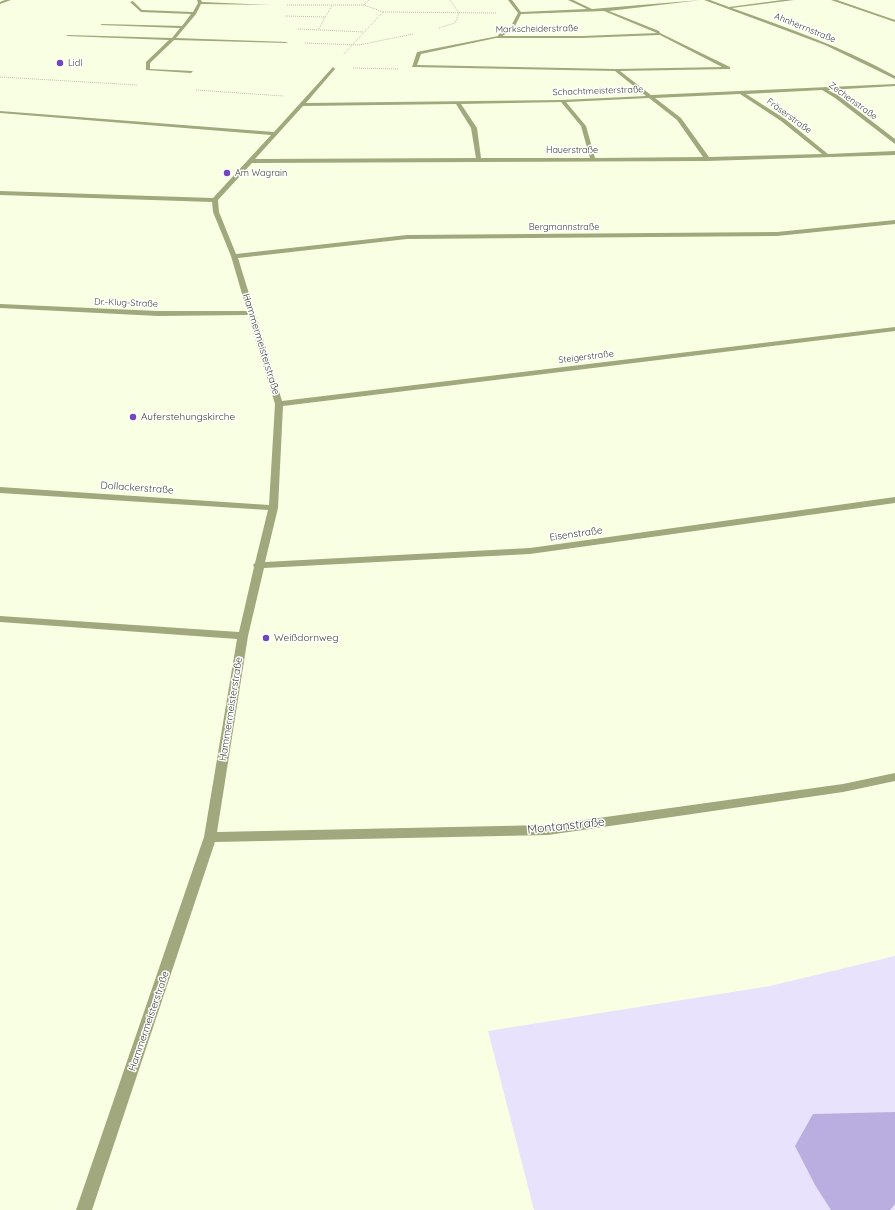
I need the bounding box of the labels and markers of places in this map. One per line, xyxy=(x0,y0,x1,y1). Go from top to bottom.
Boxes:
marker: Lidl xyxy=(55,58,65,68)
place label: Lidl xyxy=(68,58,82,68)
marker: Am Wagrain xyxy=(222,168,232,178)
place label: Am Wagrain xyxy=(235,168,287,178)
place label: Auferstehungskirche xyxy=(141,411,235,423)
marker: Auferstehungskirche xyxy=(128,412,138,422)
place label: Weißdornweg xyxy=(274,632,338,644)
marker: Weißdornweg xyxy=(261,633,271,643)

